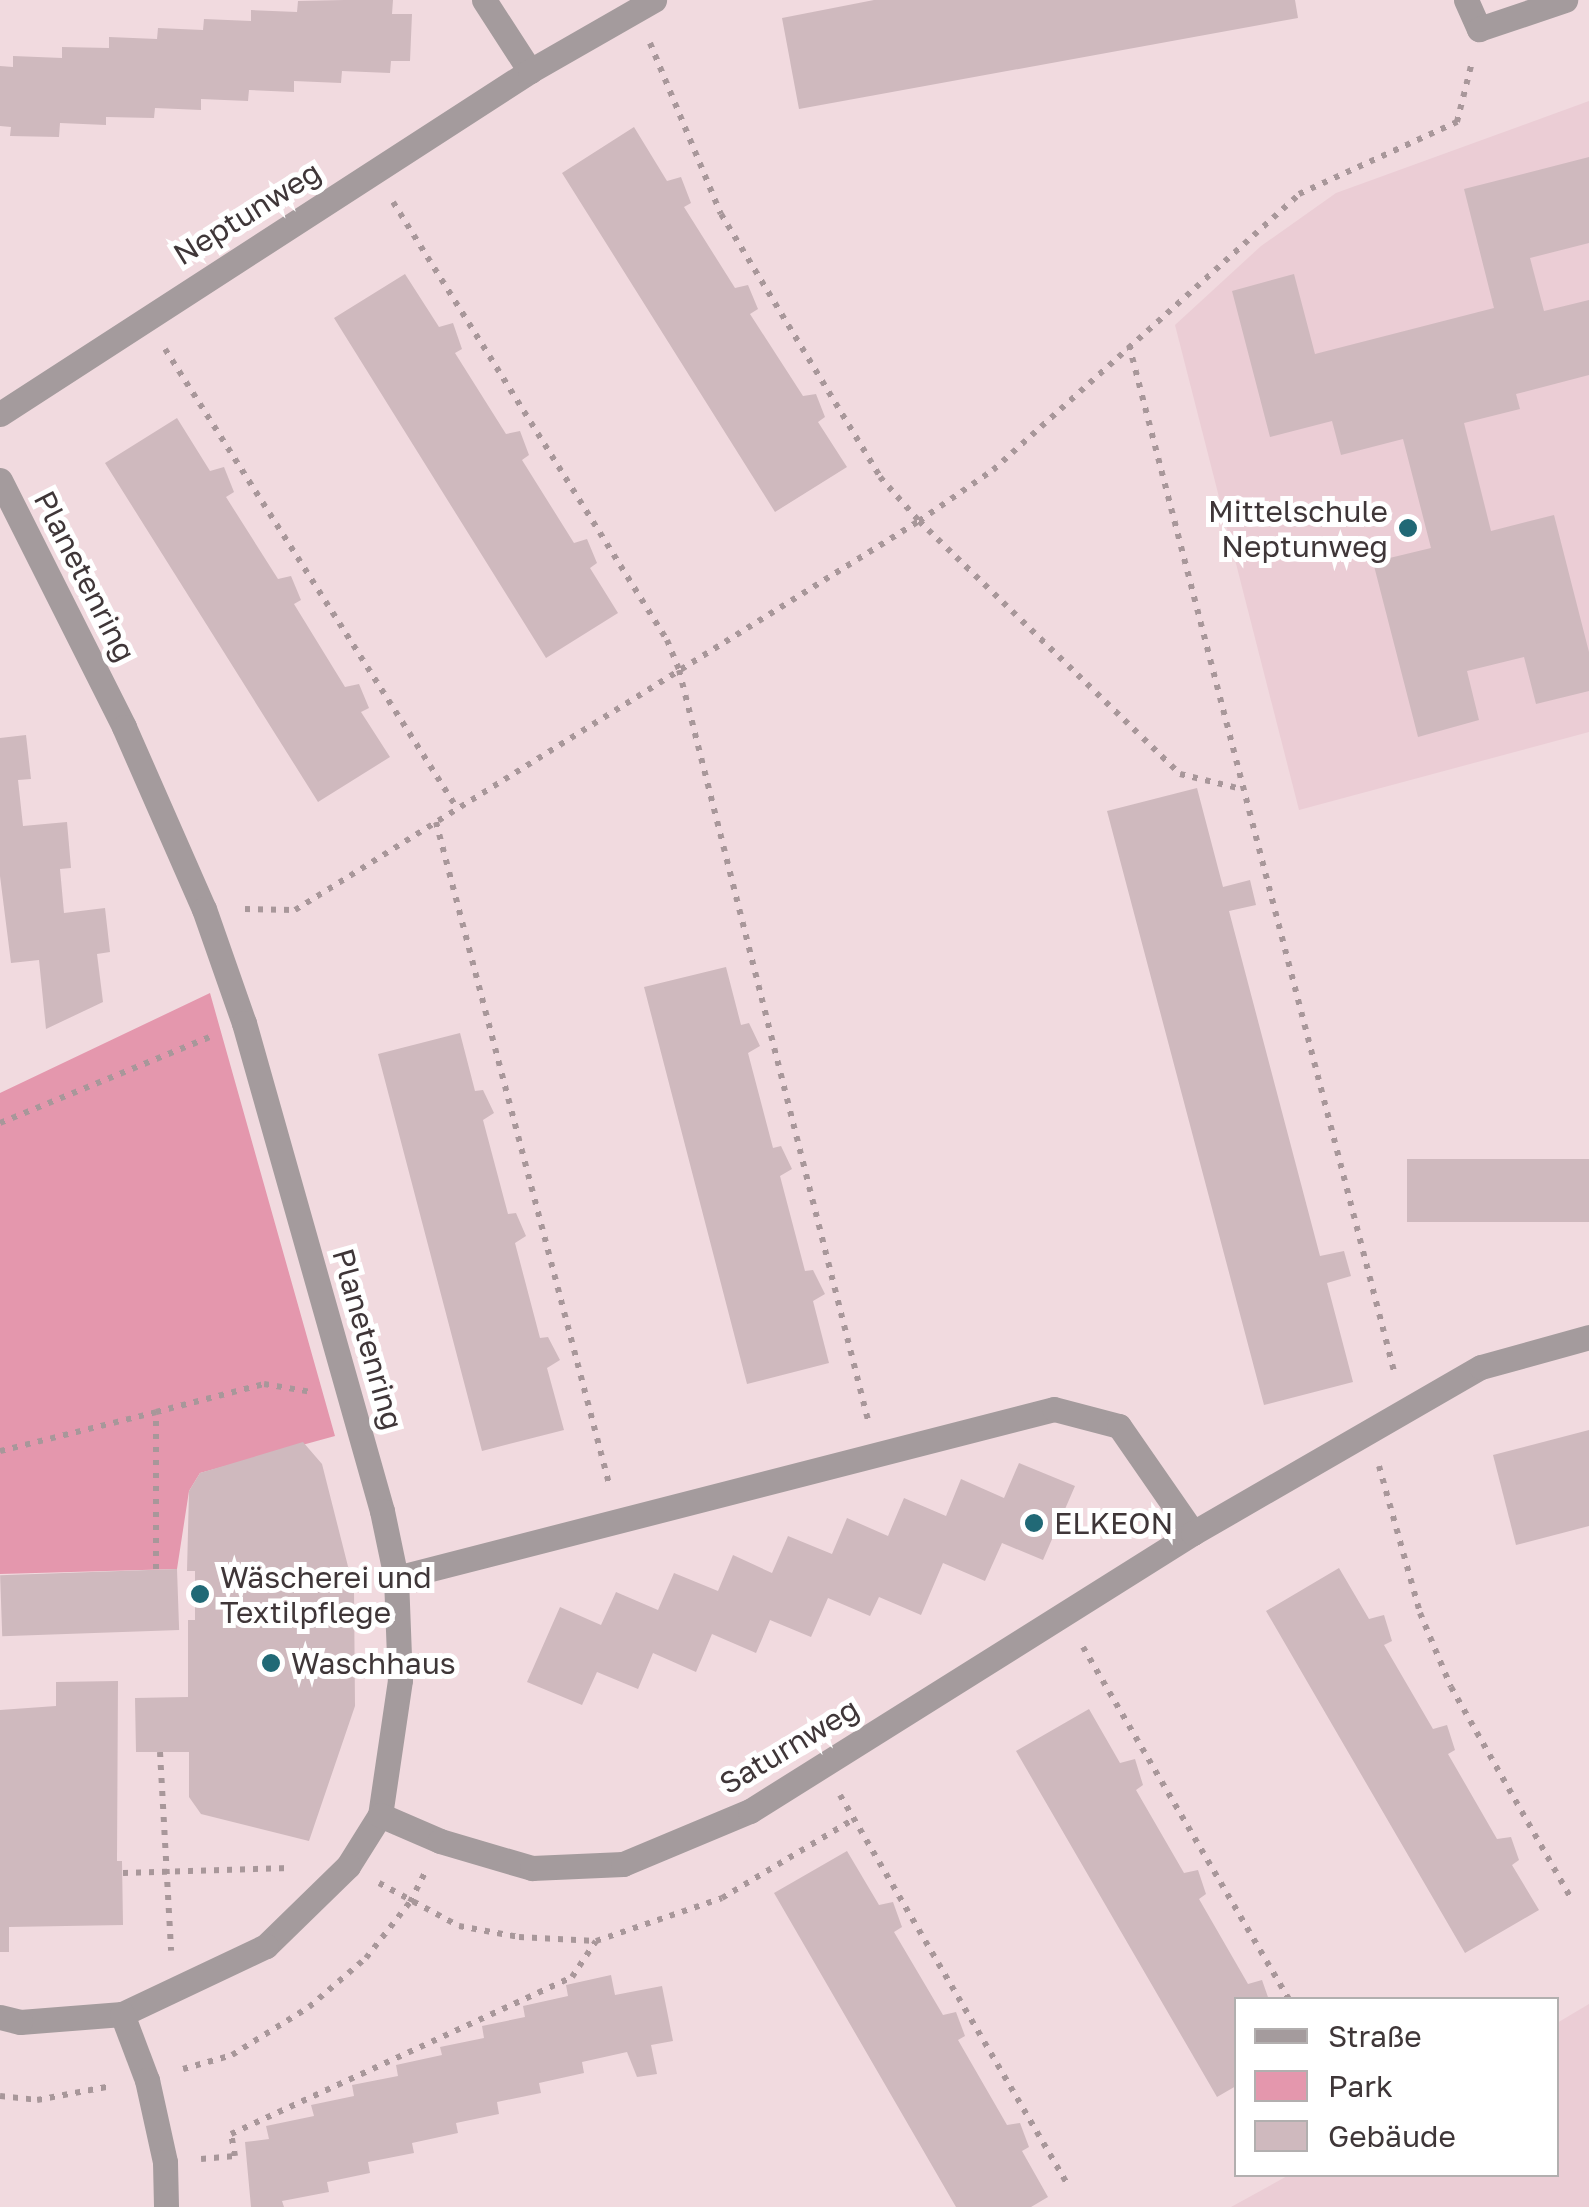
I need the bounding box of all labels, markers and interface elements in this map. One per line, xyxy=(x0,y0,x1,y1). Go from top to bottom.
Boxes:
street label: Neptunweg xyxy=(167,154,327,272)
street label: Planetenring xyxy=(27,485,143,667)
place label: Mittelschule Neptunweg xyxy=(1208,493,1388,564)
marker: Mittelschule Neptunweg xyxy=(1397,517,1419,539)
street label: Planetenring xyxy=(325,1244,411,1434)
place label: ELKEON xyxy=(1054,1505,1173,1541)
marker: ELKEON xyxy=(1023,1512,1045,1534)
place label: Wäscherei und Textilpflege xyxy=(220,1559,432,1630)
marker: Wäscherei und Textilpflege xyxy=(189,1583,211,1605)
place label: Waschhaus xyxy=(291,1645,456,1681)
marker: Waschhaus xyxy=(260,1652,282,1674)
street label: Saturnweg xyxy=(713,1690,865,1802)
legend xyxy=(1234,1997,1559,2177)
text: Straße xyxy=(1328,2018,1422,2054)
text: Park xyxy=(1328,2068,1393,2104)
text: Gebäude xyxy=(1328,2118,1456,2154)

